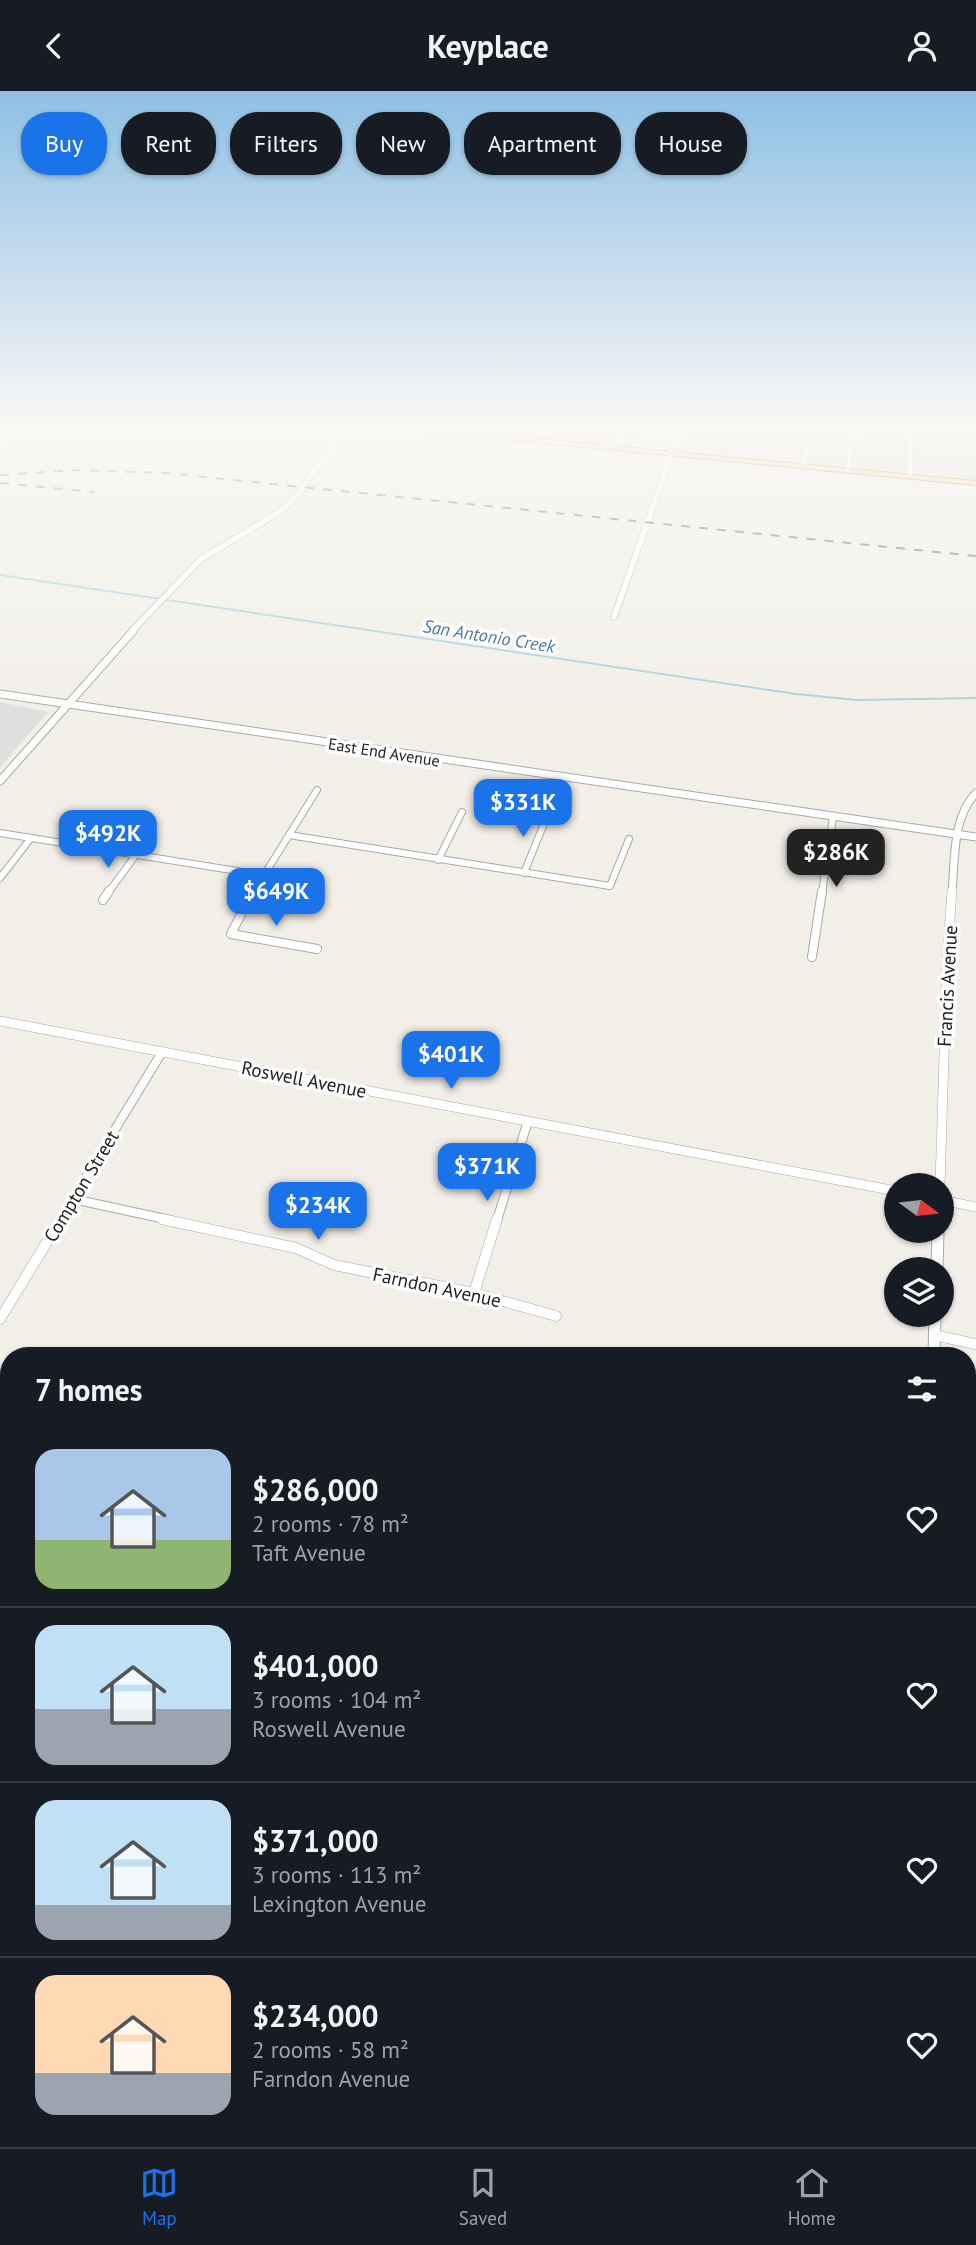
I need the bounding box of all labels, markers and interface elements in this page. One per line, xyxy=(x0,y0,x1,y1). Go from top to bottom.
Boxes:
text: Keyplace xyxy=(427,25,549,67)
icon: back xyxy=(35,27,73,65)
icon: person xyxy=(903,27,941,65)
chip: Buy xyxy=(21,112,107,175)
chip: Rent xyxy=(121,112,216,175)
chip: Filters xyxy=(230,112,342,175)
chip: New xyxy=(356,112,450,175)
chip: Apartment xyxy=(464,112,621,175)
chip: House xyxy=(635,112,747,175)
water label: San Antonio Creek xyxy=(421,614,557,658)
street label: East End Avenue xyxy=(327,733,441,771)
pin: $331K xyxy=(474,779,572,839)
text: $331K xyxy=(490,787,556,816)
pin: $492K xyxy=(59,811,157,870)
text: $492K xyxy=(75,818,141,847)
pin: $286K xyxy=(787,829,885,889)
text: $286K xyxy=(803,837,869,866)
pin: $649K xyxy=(227,869,325,928)
text: $649K xyxy=(243,876,309,905)
street label: Francis Avenue xyxy=(932,925,962,1047)
pin: $401K xyxy=(402,1031,500,1091)
text: $401K xyxy=(418,1039,484,1068)
street label: Roswell Avenue xyxy=(239,1055,369,1103)
street label: Compton Street xyxy=(38,1125,124,1246)
pin: $371K xyxy=(438,1143,536,1203)
text: $371K xyxy=(454,1151,520,1180)
north arrow xyxy=(884,1173,954,1243)
map controls xyxy=(884,1173,954,1327)
pin: $234K xyxy=(269,1183,367,1242)
text: $234K xyxy=(285,1190,351,1219)
button: layers xyxy=(884,1257,954,1327)
street label: Farndon Avenue xyxy=(371,1262,503,1312)
text: 7 homes xyxy=(35,1370,143,1409)
icon: filters xyxy=(903,1370,941,1408)
text: $286,000 xyxy=(252,1470,379,1509)
icon: home xyxy=(91,1477,175,1561)
icon: heart xyxy=(903,1500,941,1538)
text: 2 rooms · 78 m² xyxy=(252,1509,409,1538)
text: Taft Avenue xyxy=(252,1538,366,1567)
text: $401,000 xyxy=(252,1646,379,1685)
icon: home xyxy=(91,1653,175,1737)
icon: heart xyxy=(903,1676,941,1714)
text: 3 rooms · 104 m² xyxy=(252,1685,421,1714)
text: Roswell Avenue xyxy=(252,1714,406,1743)
text: $371,000 xyxy=(252,1821,379,1860)
icon: home xyxy=(91,1828,175,1912)
icon: heart xyxy=(903,1851,941,1889)
text: 3 rooms · 113 m² xyxy=(252,1860,421,1889)
text: Lexington Avenue xyxy=(252,1889,426,1918)
text: $234,000 xyxy=(252,1996,379,2035)
icon: home xyxy=(91,2003,175,2087)
icon: heart xyxy=(903,2026,941,2064)
text: 2 rooms · 58 m² xyxy=(252,2035,409,2064)
text: Farndon Avenue xyxy=(252,2064,410,2093)
tab: Map xyxy=(140,2164,178,2230)
tab: Saved xyxy=(459,2164,507,2230)
tab: Home xyxy=(788,2164,836,2230)

